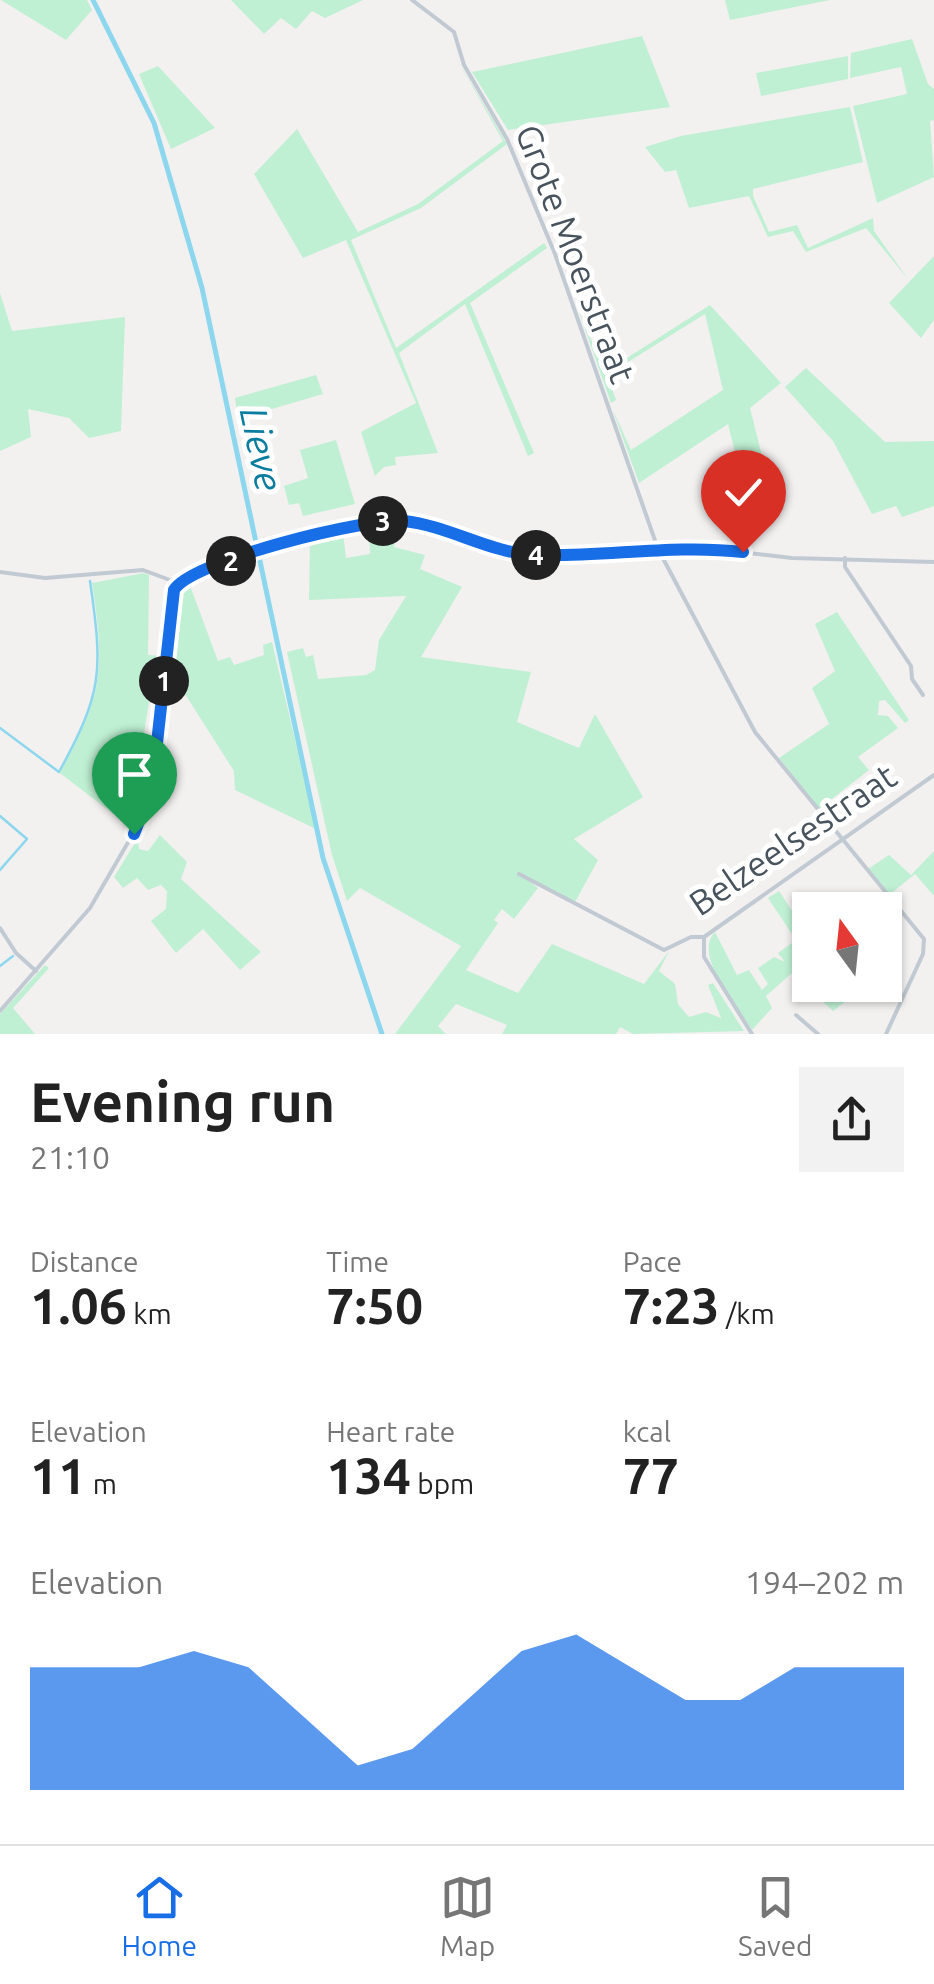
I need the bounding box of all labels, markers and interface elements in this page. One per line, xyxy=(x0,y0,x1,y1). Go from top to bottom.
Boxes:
street label: Grote Moerstraat xyxy=(508,119,644,389)
water label: Lieve xyxy=(233,403,291,495)
pin xyxy=(701,450,786,553)
icon: check xyxy=(716,465,771,520)
pin: 3 xyxy=(358,496,408,546)
text: 3 xyxy=(375,505,391,536)
pin: 4 xyxy=(511,530,561,580)
pin: 2 xyxy=(206,536,256,586)
text: 4 xyxy=(528,539,544,570)
text: 2 xyxy=(223,545,239,576)
pin: 1 xyxy=(139,656,189,706)
text: 1 xyxy=(156,665,172,696)
pin xyxy=(92,732,177,835)
icon: arrive xyxy=(107,747,162,802)
street label: Belzeelsestraat xyxy=(681,755,904,923)
north arrow xyxy=(792,892,902,1002)
map controls xyxy=(792,892,902,1002)
button: share xyxy=(799,1067,904,1172)
text: Evening run xyxy=(30,1071,335,1132)
text: 21:10 xyxy=(30,1139,110,1175)
text: Distance xyxy=(30,1246,138,1277)
text: Time xyxy=(326,1246,389,1277)
text: Pace xyxy=(623,1246,682,1277)
text: 1.06 xyxy=(30,1277,127,1333)
text: 7:50 xyxy=(326,1277,423,1333)
text: 7:23 xyxy=(623,1277,720,1333)
text: km xyxy=(127,1298,172,1329)
text: /km xyxy=(720,1298,775,1329)
text: Elevation xyxy=(30,1416,147,1447)
text: Heart rate xyxy=(326,1416,455,1447)
text: kcal xyxy=(623,1416,671,1447)
text: 11 xyxy=(30,1447,86,1503)
text: 134 xyxy=(326,1447,411,1503)
text: 77 xyxy=(623,1447,679,1503)
text: m xyxy=(86,1468,117,1499)
text: bpm xyxy=(411,1468,474,1499)
text: Elevation xyxy=(30,1564,163,1600)
text: 194–202 m xyxy=(745,1564,904,1600)
tab: Home xyxy=(121,1870,197,1961)
tab: Map xyxy=(440,1870,495,1961)
tab: Saved xyxy=(738,1870,813,1961)

